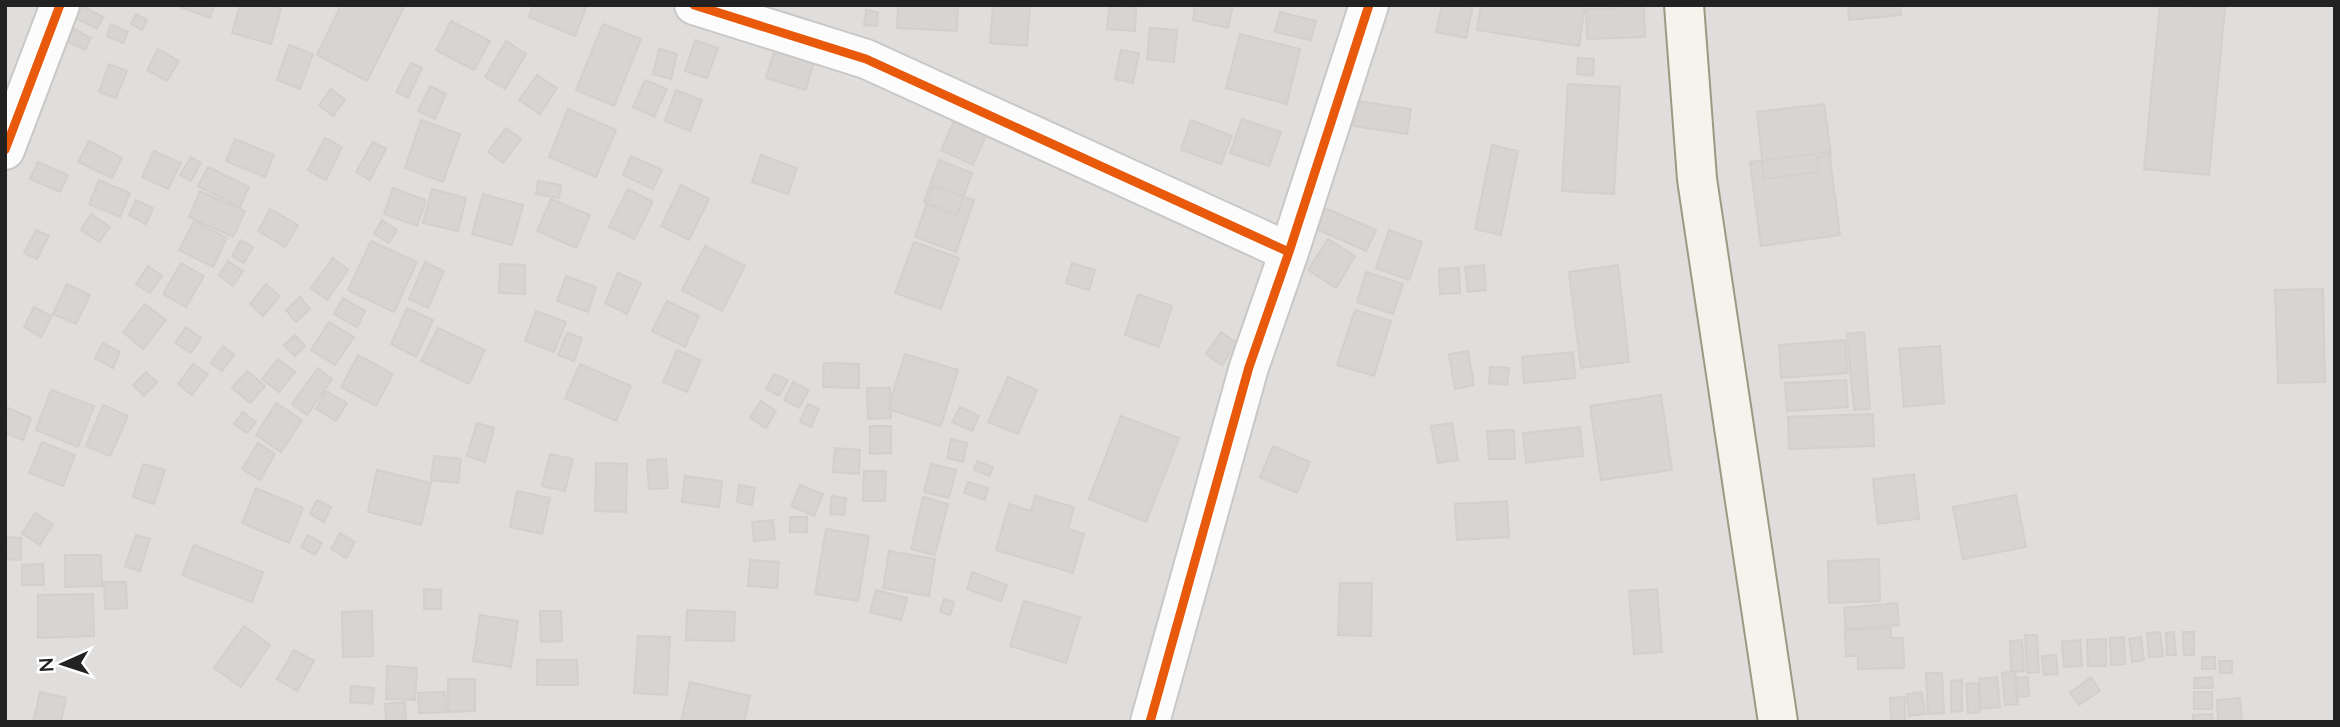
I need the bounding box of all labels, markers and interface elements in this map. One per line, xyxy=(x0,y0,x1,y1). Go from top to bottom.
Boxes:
north arrow xyxy=(28,629,98,699)
text: N xyxy=(34,657,57,673)

